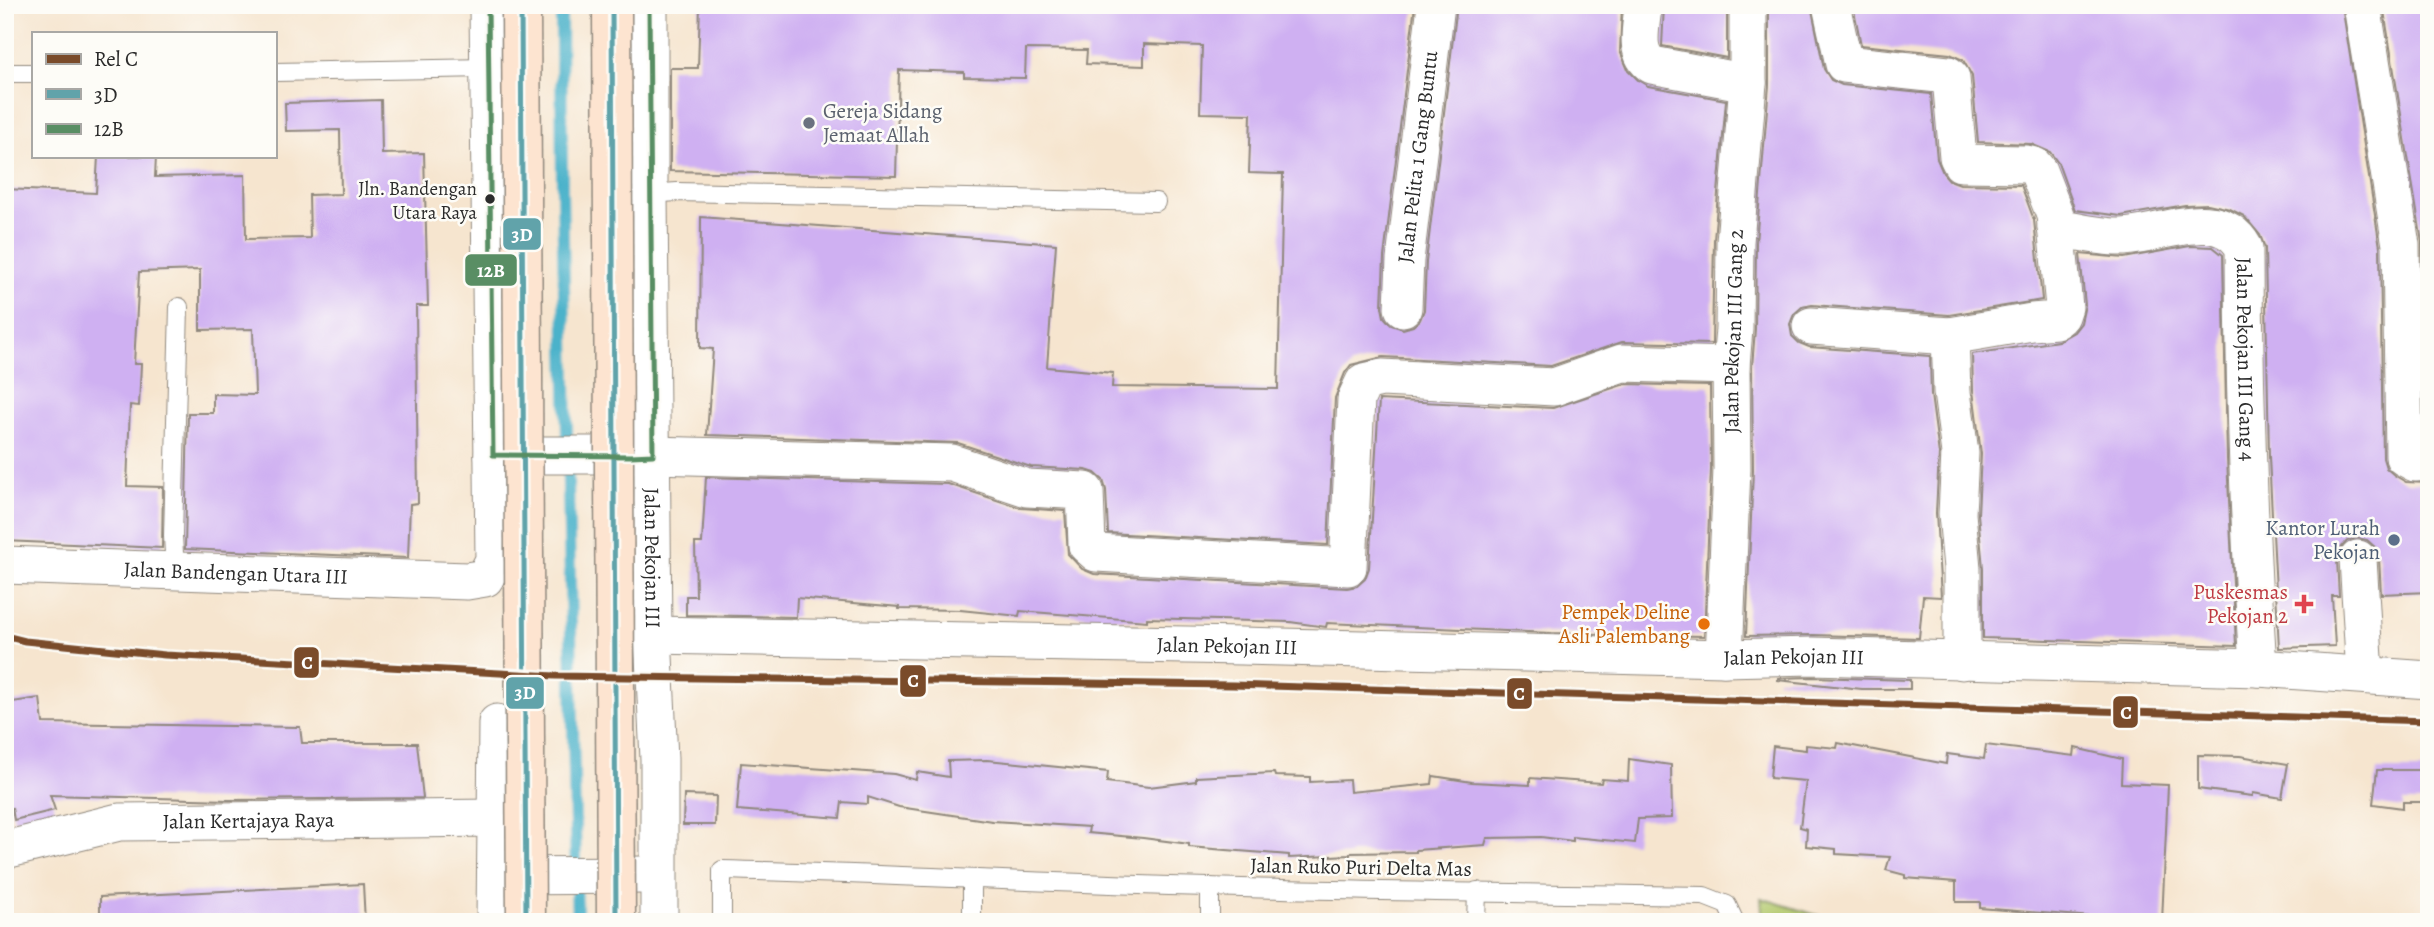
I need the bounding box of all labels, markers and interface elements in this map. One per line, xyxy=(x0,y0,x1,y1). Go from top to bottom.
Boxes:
legend xyxy=(32,32,276,158)
text: Rel C xyxy=(94,45,138,73)
street label: Jalan Pelita 1 Gang Buntu xyxy=(1391,48,1444,265)
text: 3D xyxy=(94,81,118,109)
place label: Gereja Sidang Jemaat Allah xyxy=(823,97,943,149)
text: 12B xyxy=(94,115,124,143)
marker: Gereja Sidang Jemaat Allah xyxy=(801,115,817,131)
place label: Jln. Bandengan Utara Raya xyxy=(358,176,477,226)
marker: Jln. Bandengan Utara Raya xyxy=(483,192,497,206)
line badge: 3D xyxy=(502,217,542,251)
text: 3D xyxy=(511,222,533,248)
street label: Jalan Pekojan III Gang 2 xyxy=(1717,228,1750,434)
line badge: 12B xyxy=(464,253,518,287)
street label: Jalan Pekojan III Gang 4 xyxy=(2230,257,2262,462)
text: 12B xyxy=(477,258,505,284)
street label: Jalan Pekojan III xyxy=(638,487,667,628)
place label: Kantor Lurah Pekojan xyxy=(2265,514,2380,566)
marker: Kantor Lurah Pekojan xyxy=(2386,532,2402,548)
street label: Jalan Bandengan Utara III xyxy=(123,555,348,591)
place label: Puskesmas Pekojan 2 xyxy=(2193,578,2288,630)
marker: Puskesmas Pekojan 2 xyxy=(2294,594,2314,614)
place label: Pempek Deline Asli Palembang xyxy=(1558,598,1690,650)
marker: Pempek Deline Asli Palembang xyxy=(1696,616,1712,632)
street label: Jalan Pekojan III xyxy=(1156,630,1298,661)
street label: Jalan Pekojan III xyxy=(1723,642,1864,672)
line badge: C xyxy=(293,646,320,679)
text: C xyxy=(301,650,313,676)
line badge: C xyxy=(899,664,927,698)
text: C xyxy=(907,668,919,694)
line badge: 3D xyxy=(505,676,545,710)
line badge: C xyxy=(1506,677,1533,710)
text: 3D xyxy=(514,680,536,706)
text: C xyxy=(1513,681,1525,707)
line badge: C xyxy=(2112,695,2139,729)
text: C xyxy=(2120,700,2132,726)
street label: Jalan Kertajaya Raya xyxy=(163,806,335,836)
street label: Jalan Ruko Puri Delta Mas xyxy=(1250,851,1472,883)

